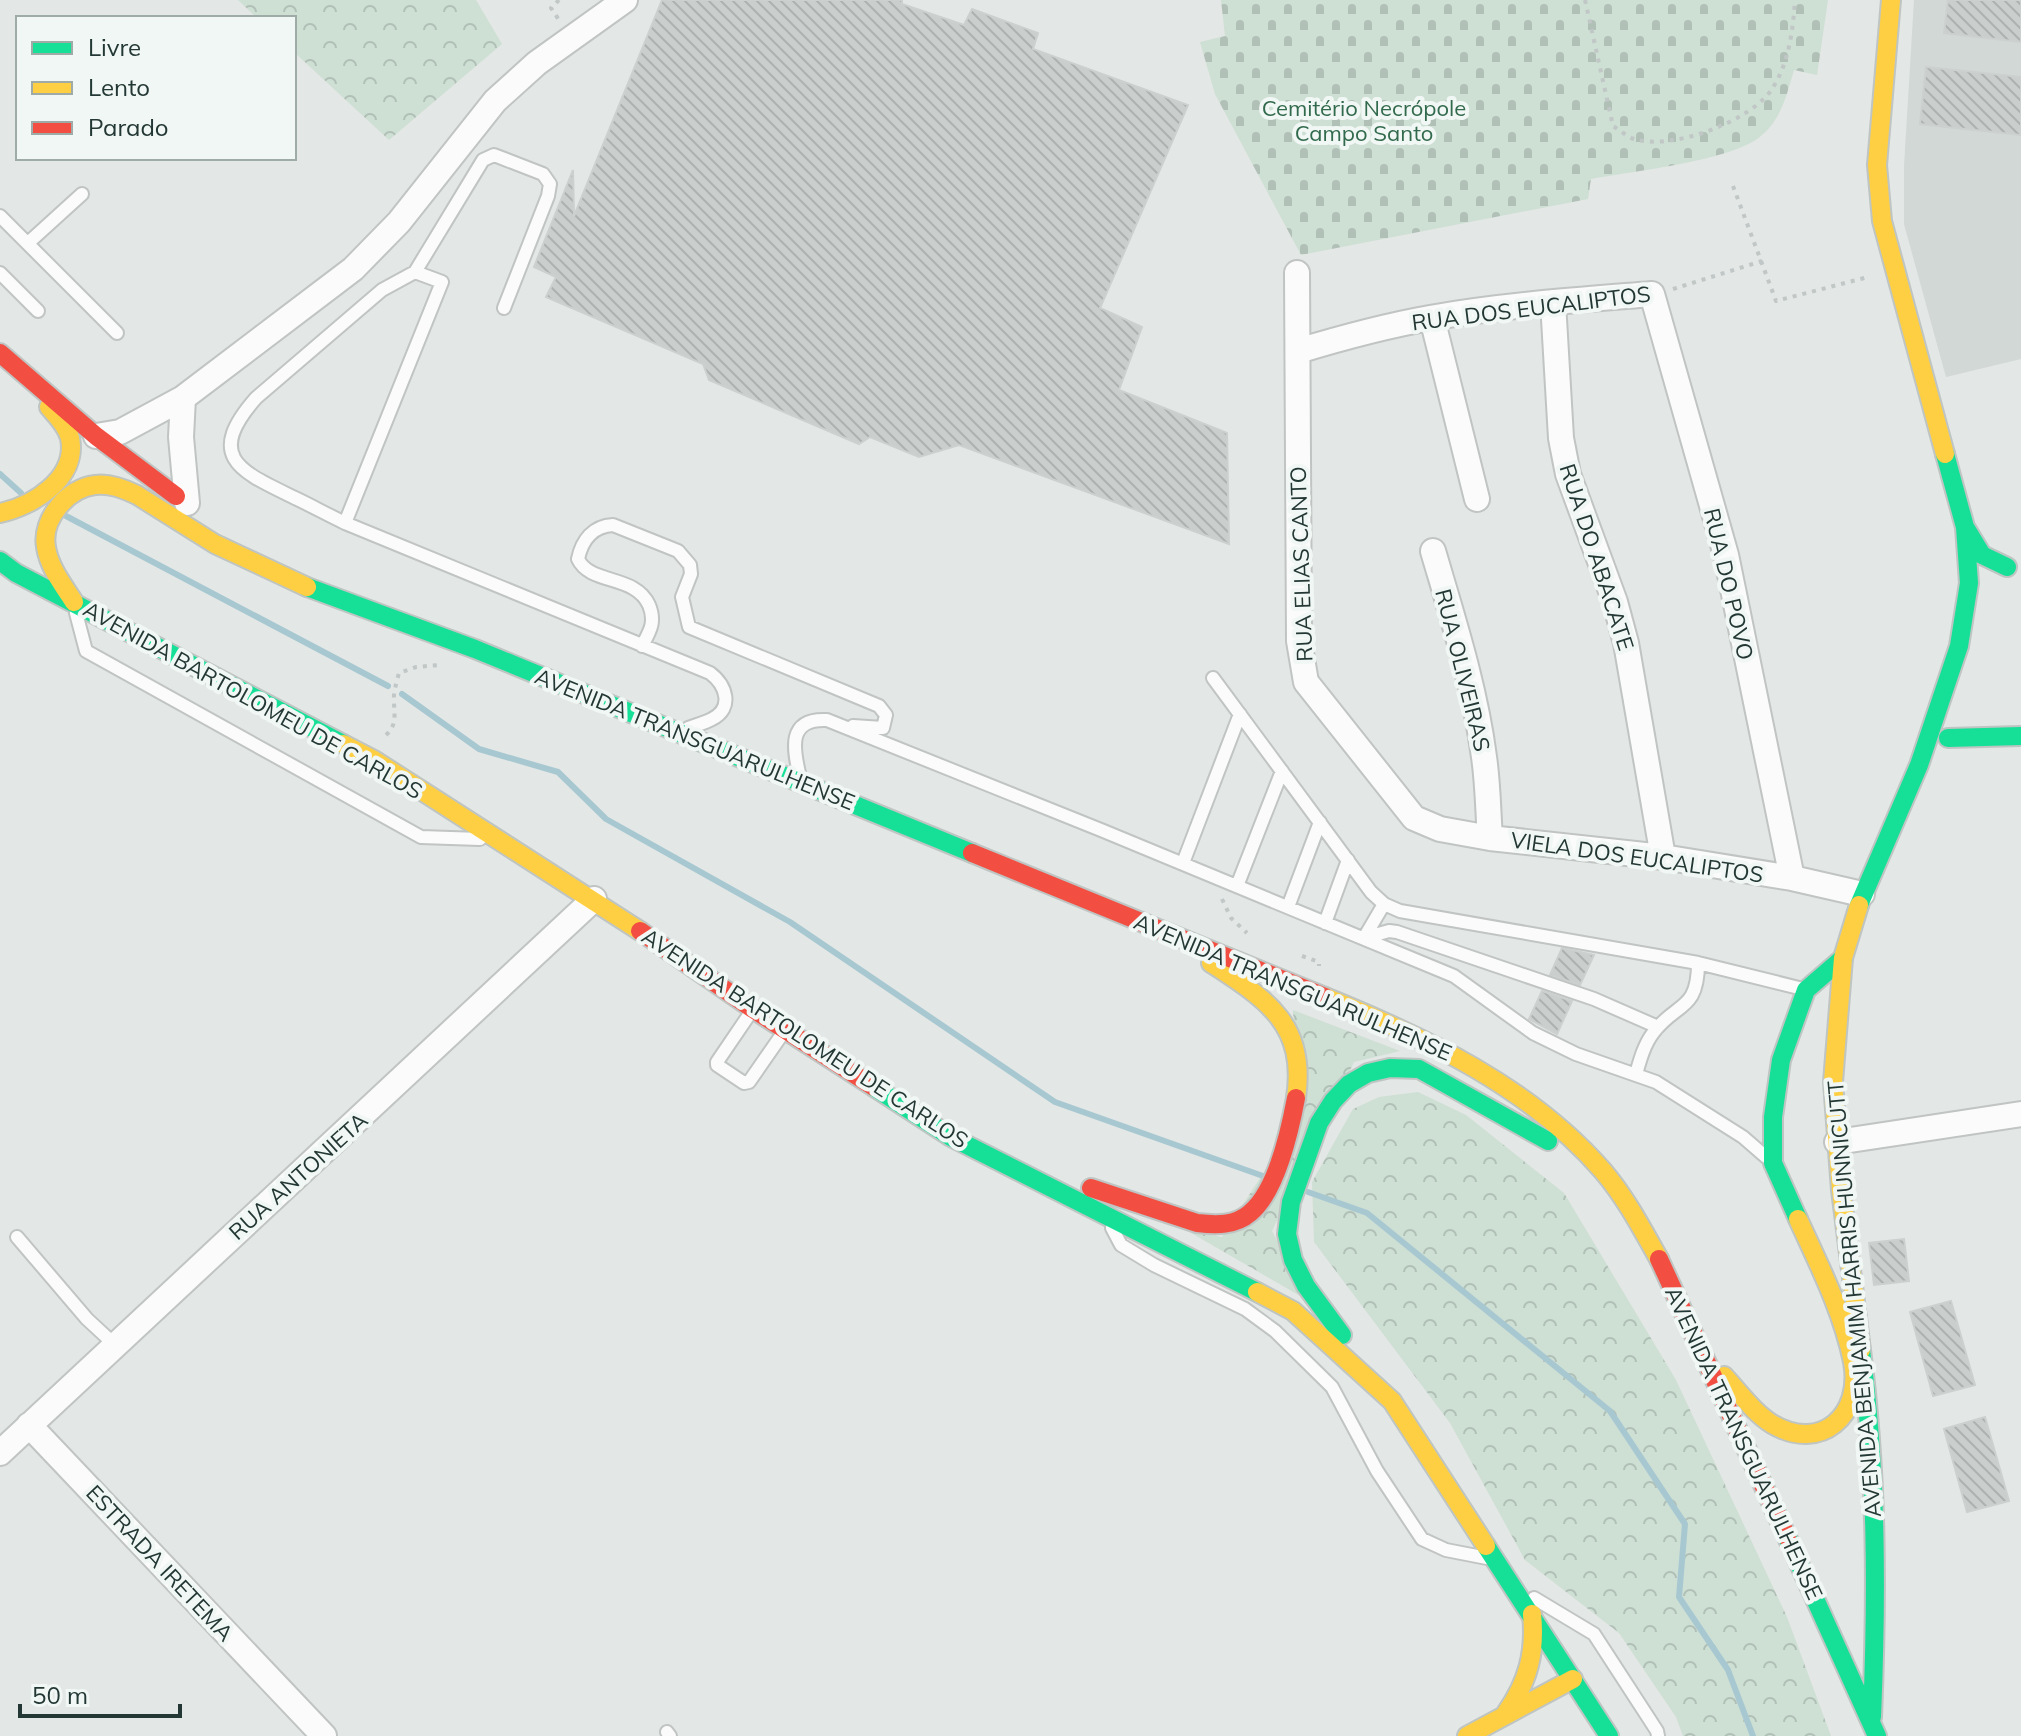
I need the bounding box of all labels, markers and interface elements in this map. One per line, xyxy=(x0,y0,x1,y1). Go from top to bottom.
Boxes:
legend xyxy=(16,16,296,160)
text: Livre xyxy=(88,32,141,62)
text: Lento xyxy=(88,72,150,102)
park label: Cemitério Necrópole Campo Santo xyxy=(1262,94,1466,147)
text: Parado xyxy=(88,112,169,142)
street label: RUA DOS EUCALIPTOS xyxy=(1410,279,1652,337)
street label: RUA DO ABACATE xyxy=(1554,460,1640,654)
street label: RUA ELIAS CANTO xyxy=(1284,466,1318,662)
street label: RUA DO POVO xyxy=(1698,505,1760,663)
street label: RUA OLIVEIRAS xyxy=(1429,586,1497,754)
street label: AVENIDA BARTOLOMEU DE CARLOS xyxy=(79,595,427,805)
street label: AVENIDA TRANSGUARULHENSE xyxy=(531,662,859,816)
street label: VIELA DOS EUCALIPTOS xyxy=(1509,825,1765,889)
street label: AVENIDA TRANSGUARULHENSE xyxy=(1130,907,1456,1067)
street label: AVENIDA BARTOLOMEU DE CARLOS xyxy=(637,922,973,1154)
street label: AVENIDA BENJAMIM HARRIS HUNNICUTT xyxy=(1821,1079,1887,1519)
street label: RUA ANTONIETA xyxy=(223,1106,373,1246)
street label: AVENIDA TRANSGUARULHENSE xyxy=(1659,1282,1829,1604)
street label: ESTRADA IRETEMA xyxy=(80,1479,240,1647)
scale bar xyxy=(20,1668,180,1718)
text: 50 m xyxy=(32,1680,88,1710)

